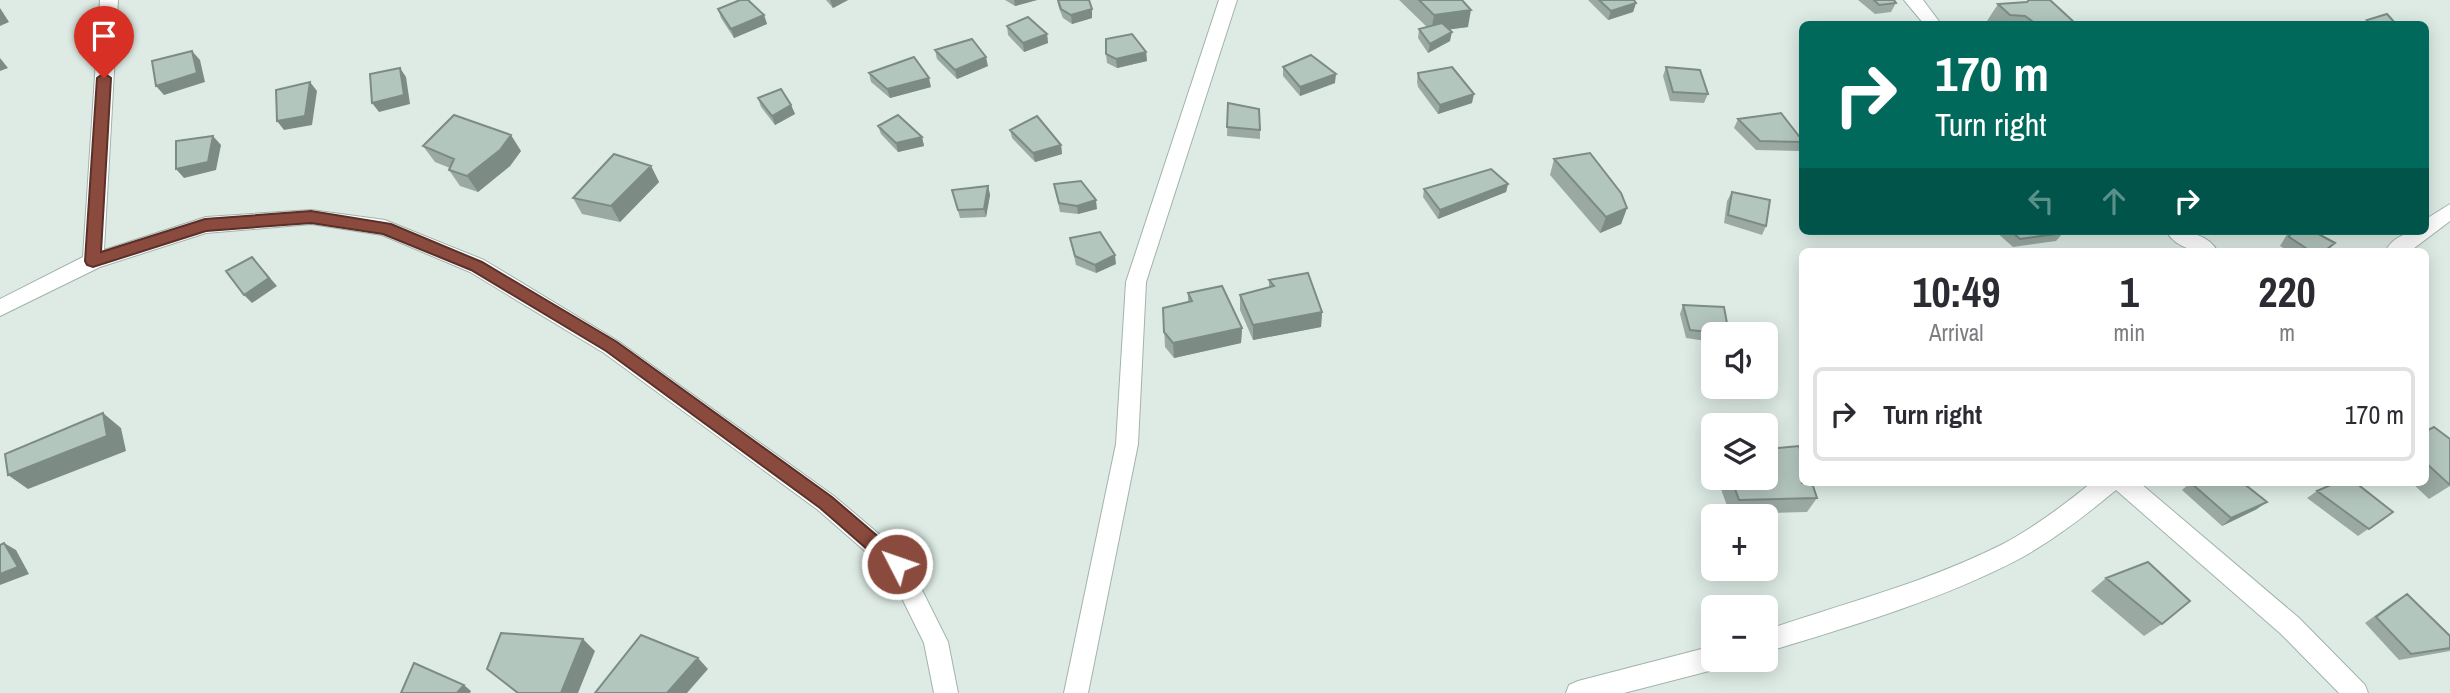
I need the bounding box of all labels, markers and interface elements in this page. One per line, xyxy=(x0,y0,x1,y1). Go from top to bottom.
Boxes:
pin xyxy=(74,6,134,78)
icon: arrive xyxy=(85,17,123,55)
text: 170 m xyxy=(1935,40,2049,106)
icon: right xyxy=(1820,49,1911,140)
text: Turn right xyxy=(1935,103,2047,146)
icon: left xyxy=(2022,182,2060,220)
icon: ahead xyxy=(2095,182,2133,220)
icon: right xyxy=(2168,182,2206,220)
text: 10:49 xyxy=(1912,264,2000,320)
text: 1 xyxy=(2120,264,2139,320)
text: 220 xyxy=(2258,264,2316,320)
text: Arrival xyxy=(1929,317,1984,348)
text: min xyxy=(2114,317,2145,348)
text: m xyxy=(2279,317,2295,348)
map controls xyxy=(1701,322,1778,672)
button: sound xyxy=(1701,322,1778,399)
icon: right xyxy=(1824,395,1862,433)
text: Turn right xyxy=(1883,397,1982,432)
text: 170 m xyxy=(2345,397,2404,432)
button: layers xyxy=(1701,413,1778,490)
button: + xyxy=(1701,504,1778,581)
position arrow xyxy=(860,527,934,601)
button: − xyxy=(1701,595,1778,672)

